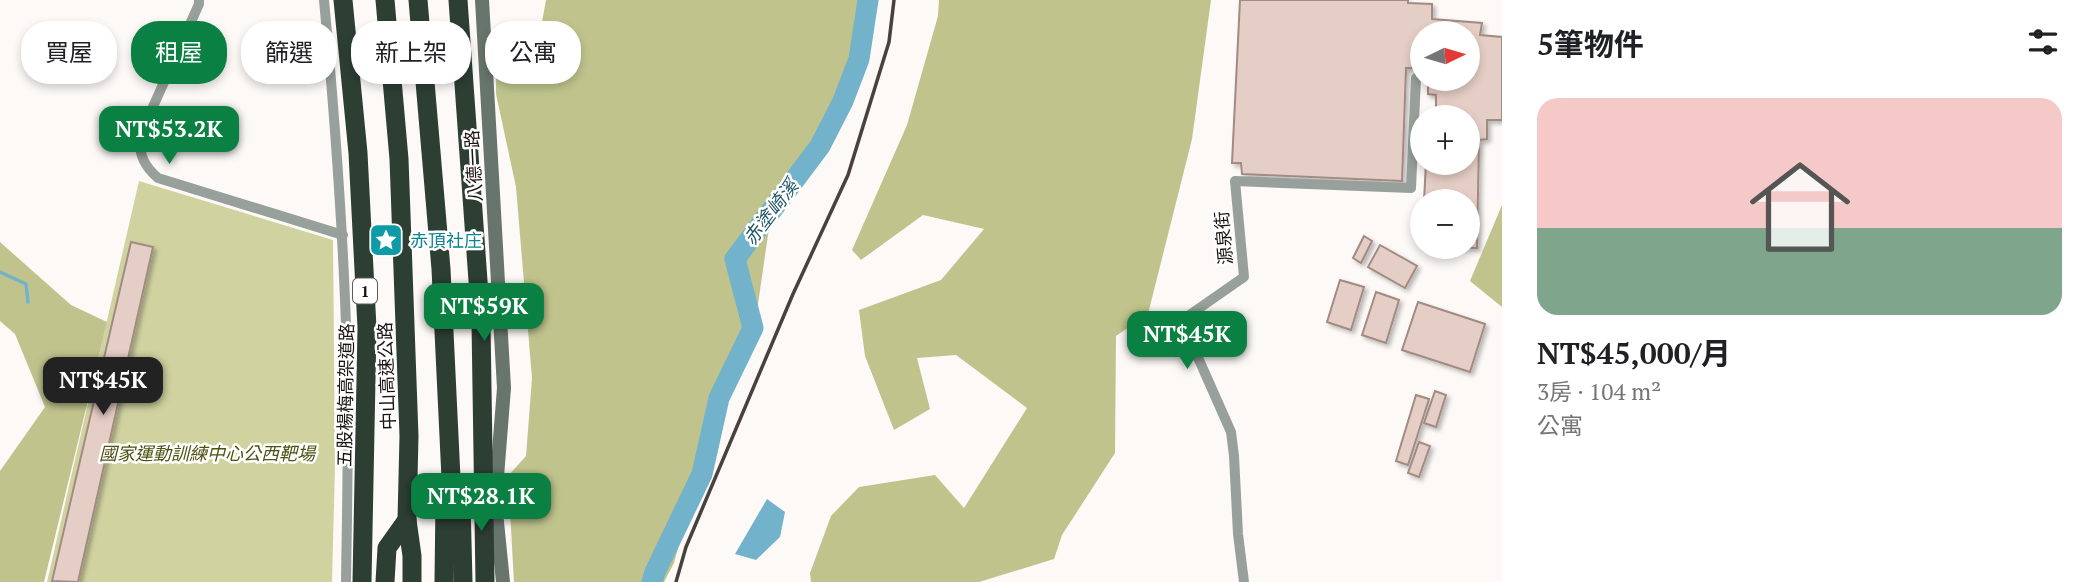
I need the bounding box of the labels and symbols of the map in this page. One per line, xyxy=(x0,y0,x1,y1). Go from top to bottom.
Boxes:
north arrow xyxy=(1410,21,1480,91)
pin: NT$53.2K xyxy=(97,106,241,166)
street label: 八德一路 xyxy=(459,129,487,203)
water label: 赤塗崎溪 xyxy=(737,172,805,250)
street label: 源泉街 xyxy=(1209,210,1237,266)
place icon: 赤頂社庄 xyxy=(367,221,405,259)
place label: 赤頂社庄 xyxy=(410,228,482,252)
road number: 1 xyxy=(353,278,377,304)
pin: NT$59K xyxy=(427,284,541,343)
pin: NT$45K xyxy=(1130,312,1244,371)
street label: 中山高速公路 xyxy=(372,322,400,430)
street label: 五股楊梅高架道路 xyxy=(332,323,358,467)
pin: NT$45K xyxy=(46,358,160,417)
park label: 國家運動訓練中心公西靶場 xyxy=(99,441,317,465)
pin: NT$28.1K xyxy=(409,474,553,533)

